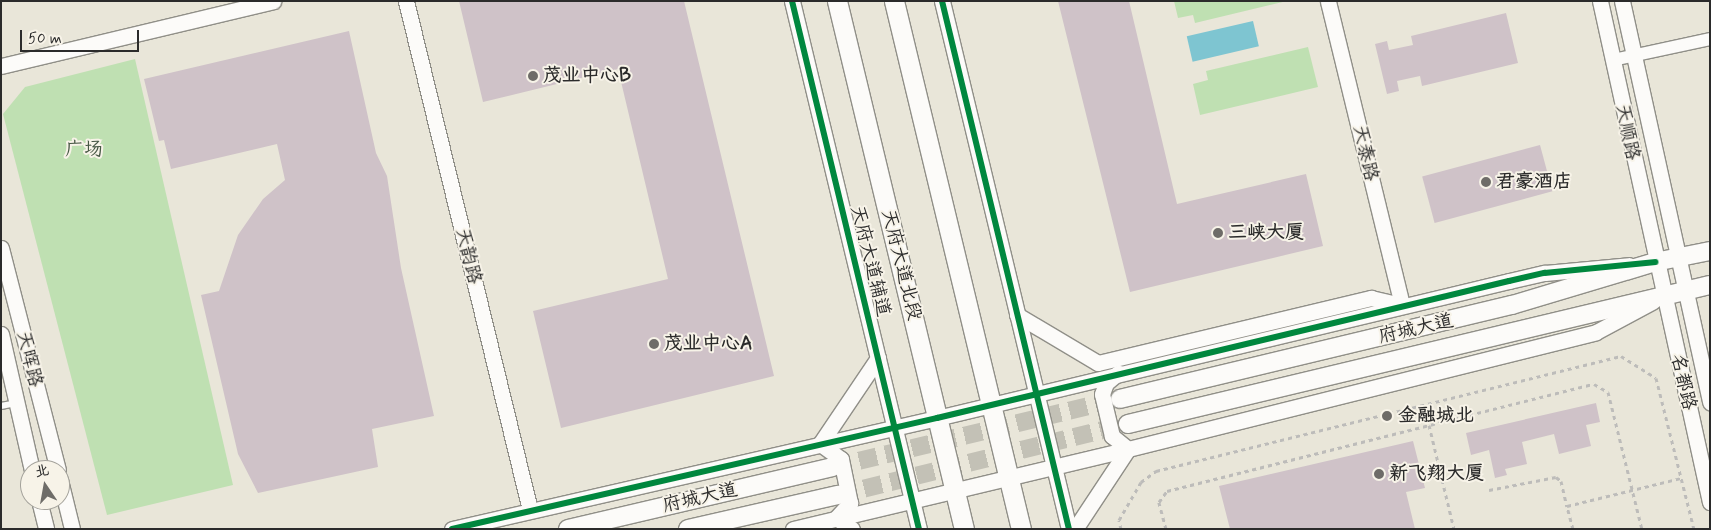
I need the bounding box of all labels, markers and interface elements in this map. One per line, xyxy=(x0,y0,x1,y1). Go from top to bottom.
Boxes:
scale bar xyxy=(22,20,141,52)
text: 50 m xyxy=(28,29,62,49)
place label: 茂业中心B xyxy=(543,65,631,87)
marker: 茂业中心B xyxy=(527,70,539,82)
street label: 天顺路 xyxy=(1610,102,1644,162)
street label: 天泰路 xyxy=(1347,123,1383,183)
park label: 广场 xyxy=(65,139,103,161)
place label: 君豪酒店 xyxy=(1496,171,1572,193)
marker: 君豪酒店 xyxy=(1480,176,1492,188)
street label: 天府大道辅道 xyxy=(845,203,895,319)
street label: 天府大道北段 xyxy=(876,207,926,323)
place label: 三峡大厦 xyxy=(1228,222,1304,244)
street label: 天韵路 xyxy=(450,226,486,286)
marker: 三峡大厦 xyxy=(1212,227,1224,239)
street label: 府城大道 xyxy=(1376,309,1456,349)
street label: 天晖路 xyxy=(11,329,47,389)
place label: 茂业中心A xyxy=(664,333,752,355)
marker: 茂业中心A xyxy=(648,338,660,350)
street label: 名都路 xyxy=(1665,352,1701,412)
place label: 金融城北 xyxy=(1398,405,1474,427)
marker: 金融城北 xyxy=(1380,409,1394,423)
north arrow xyxy=(20,460,70,510)
text: 北 xyxy=(33,461,51,482)
place label: 新飞翔大厦 xyxy=(1389,463,1484,485)
marker: 新飞翔大厦 xyxy=(1373,468,1385,480)
street label: 府城大道 xyxy=(660,478,740,518)

